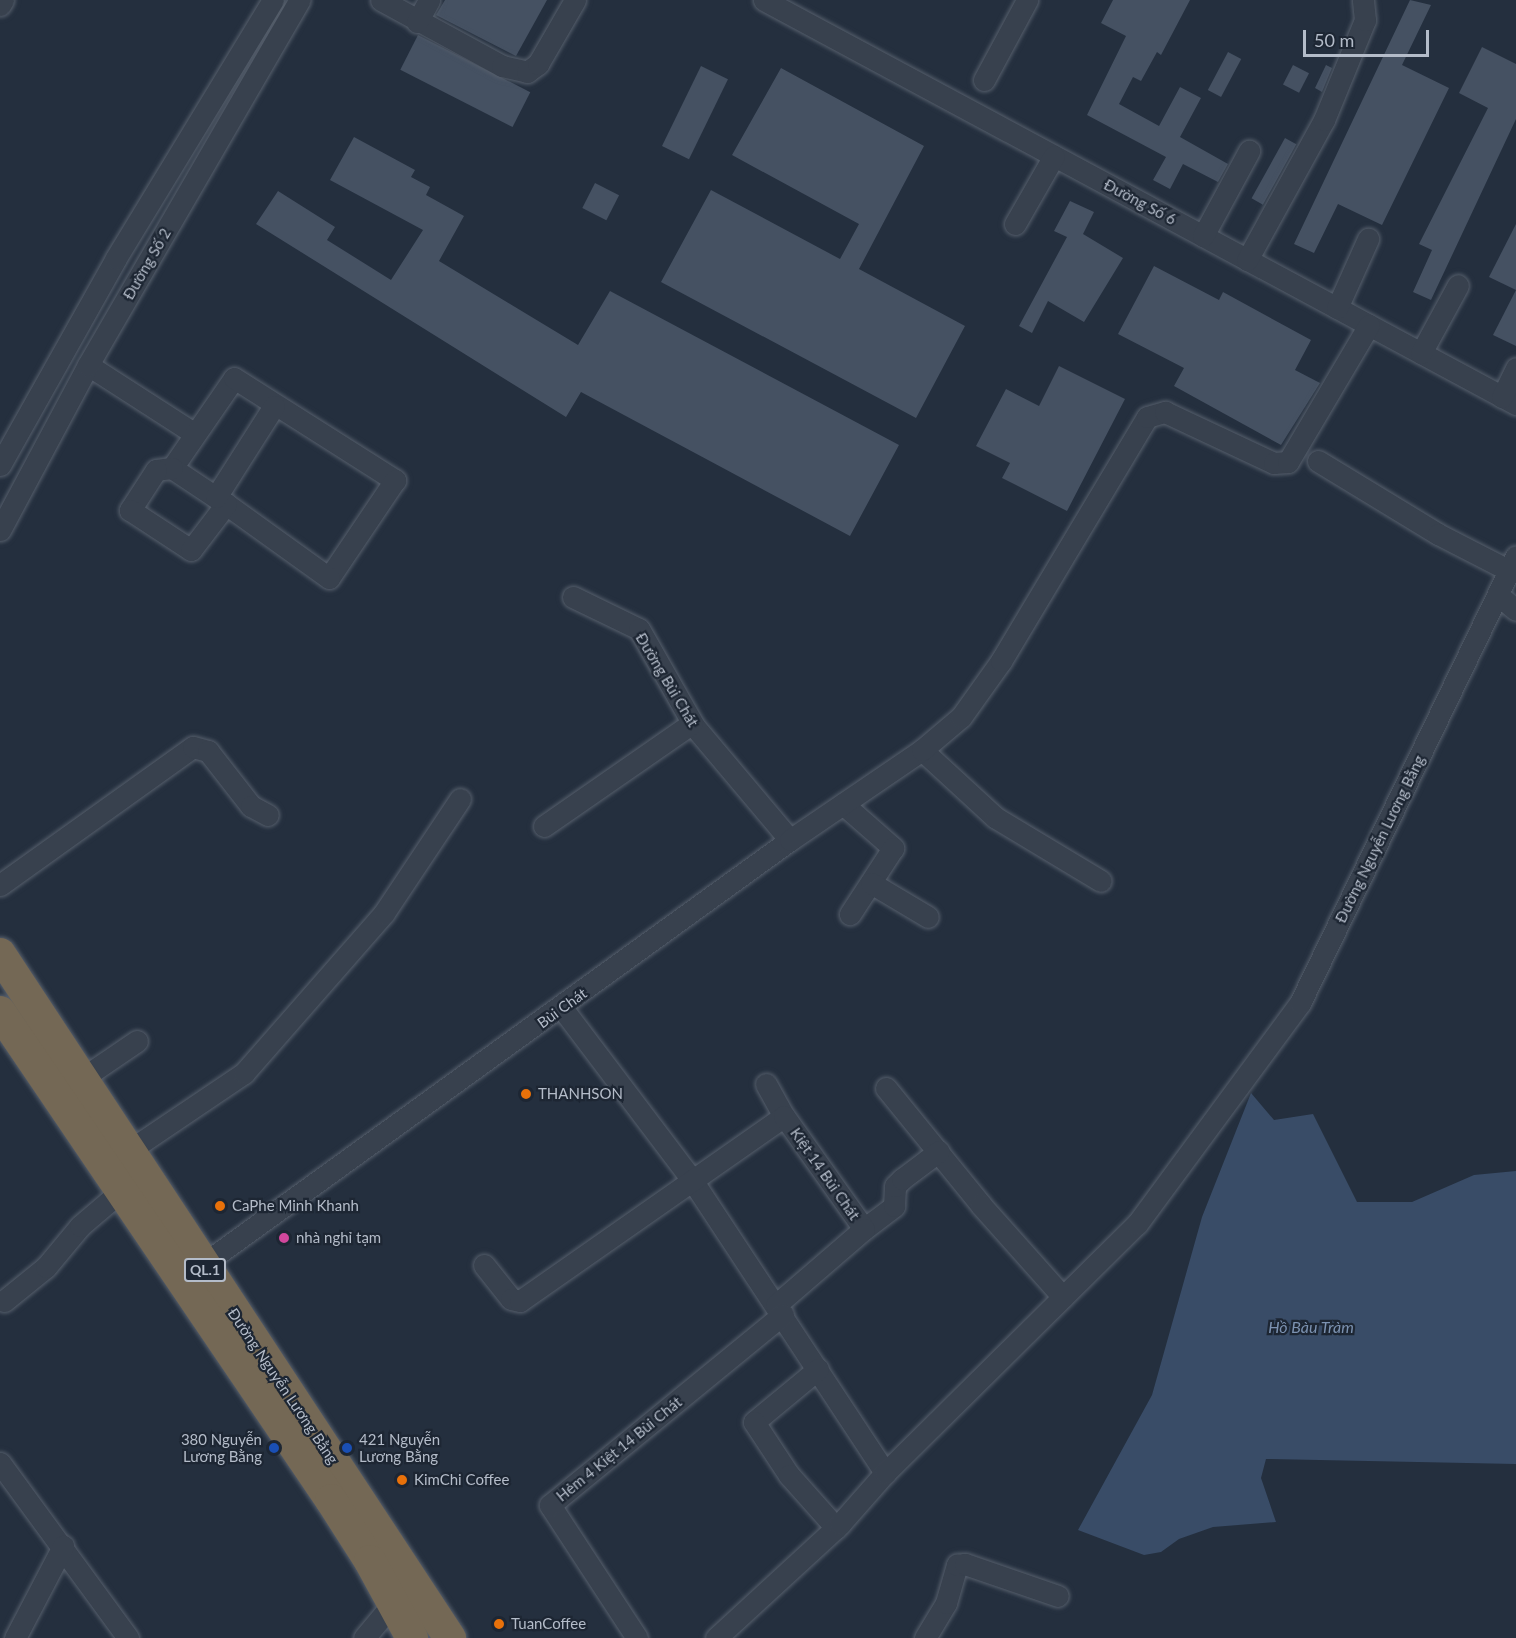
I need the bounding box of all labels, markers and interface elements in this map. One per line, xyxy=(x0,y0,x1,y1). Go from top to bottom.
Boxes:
scale bar xyxy=(1306,18,1432,56)
text: 50 m xyxy=(1314,29,1354,51)
street label: Đường Số 6 xyxy=(1101,175,1179,229)
street label: Đường Số 2 xyxy=(119,225,175,303)
street label: Đường Bùi Chát xyxy=(632,630,702,730)
street label: Đường Nguyễn Lương Bằng xyxy=(1332,752,1428,926)
street label: Bùi Chát xyxy=(534,984,590,1032)
place label: THANHSON xyxy=(538,1085,623,1103)
marker: THANHSON xyxy=(519,1087,533,1101)
street label: Kiệt 14 Bùi Chát xyxy=(787,1124,863,1224)
place label: CaPhe Minh Khanh xyxy=(232,1197,359,1215)
marker: CaPhe Minh Khanh xyxy=(213,1199,227,1213)
place label: nhà nghỉ tạm xyxy=(296,1229,381,1247)
marker: nhà nghỉ tạm xyxy=(277,1231,291,1245)
road number: QL.1 xyxy=(182,1259,228,1281)
street label: Đường Nguyễn Lương Bằng xyxy=(224,1305,342,1467)
water label: Hồ Bàu Tràm xyxy=(1268,1317,1354,1337)
street label: Hẻm 4 Kiệt 14 Bùi Chát xyxy=(553,1393,685,1505)
place label: 380 Nguyễn Lương Bằng xyxy=(181,1430,262,1465)
place label: 421 Nguyễn Lương Bằng xyxy=(359,1430,440,1465)
marker: 380 Nguyễn Lương Bằng xyxy=(267,1441,281,1455)
marker: 421 Nguyễn Lương Bằng xyxy=(340,1441,354,1455)
place label: KimChi Coffee xyxy=(414,1471,509,1489)
marker: KimChi Coffee xyxy=(395,1473,409,1487)
place label: TuanCoffee xyxy=(511,1615,586,1633)
marker: TuanCoffee xyxy=(492,1617,506,1631)

